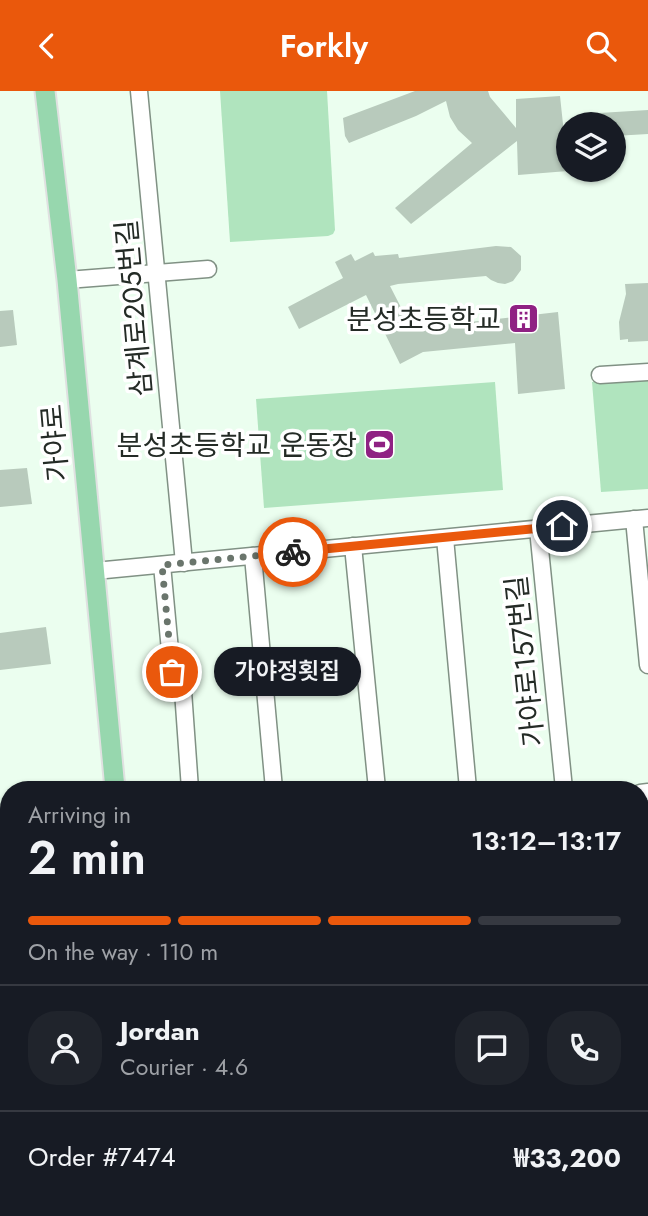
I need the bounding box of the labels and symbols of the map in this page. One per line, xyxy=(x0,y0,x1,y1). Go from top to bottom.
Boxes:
street label: 삼계로205번길 xyxy=(106,218,162,398)
place label: 분성초등학교 xyxy=(346,299,501,340)
building icon: 분성초등학교 xyxy=(507,302,541,336)
street label: 가야로 xyxy=(31,403,79,483)
place label: 분성초등학교 운동장 xyxy=(117,425,357,466)
sports icon: 분성초등학교 운동장 xyxy=(363,428,397,462)
pin xyxy=(532,496,592,556)
courier xyxy=(258,517,328,587)
street label: 가야로157번길 xyxy=(496,573,554,749)
pin xyxy=(142,642,202,702)
callout: 가야정횟집 xyxy=(214,647,361,697)

